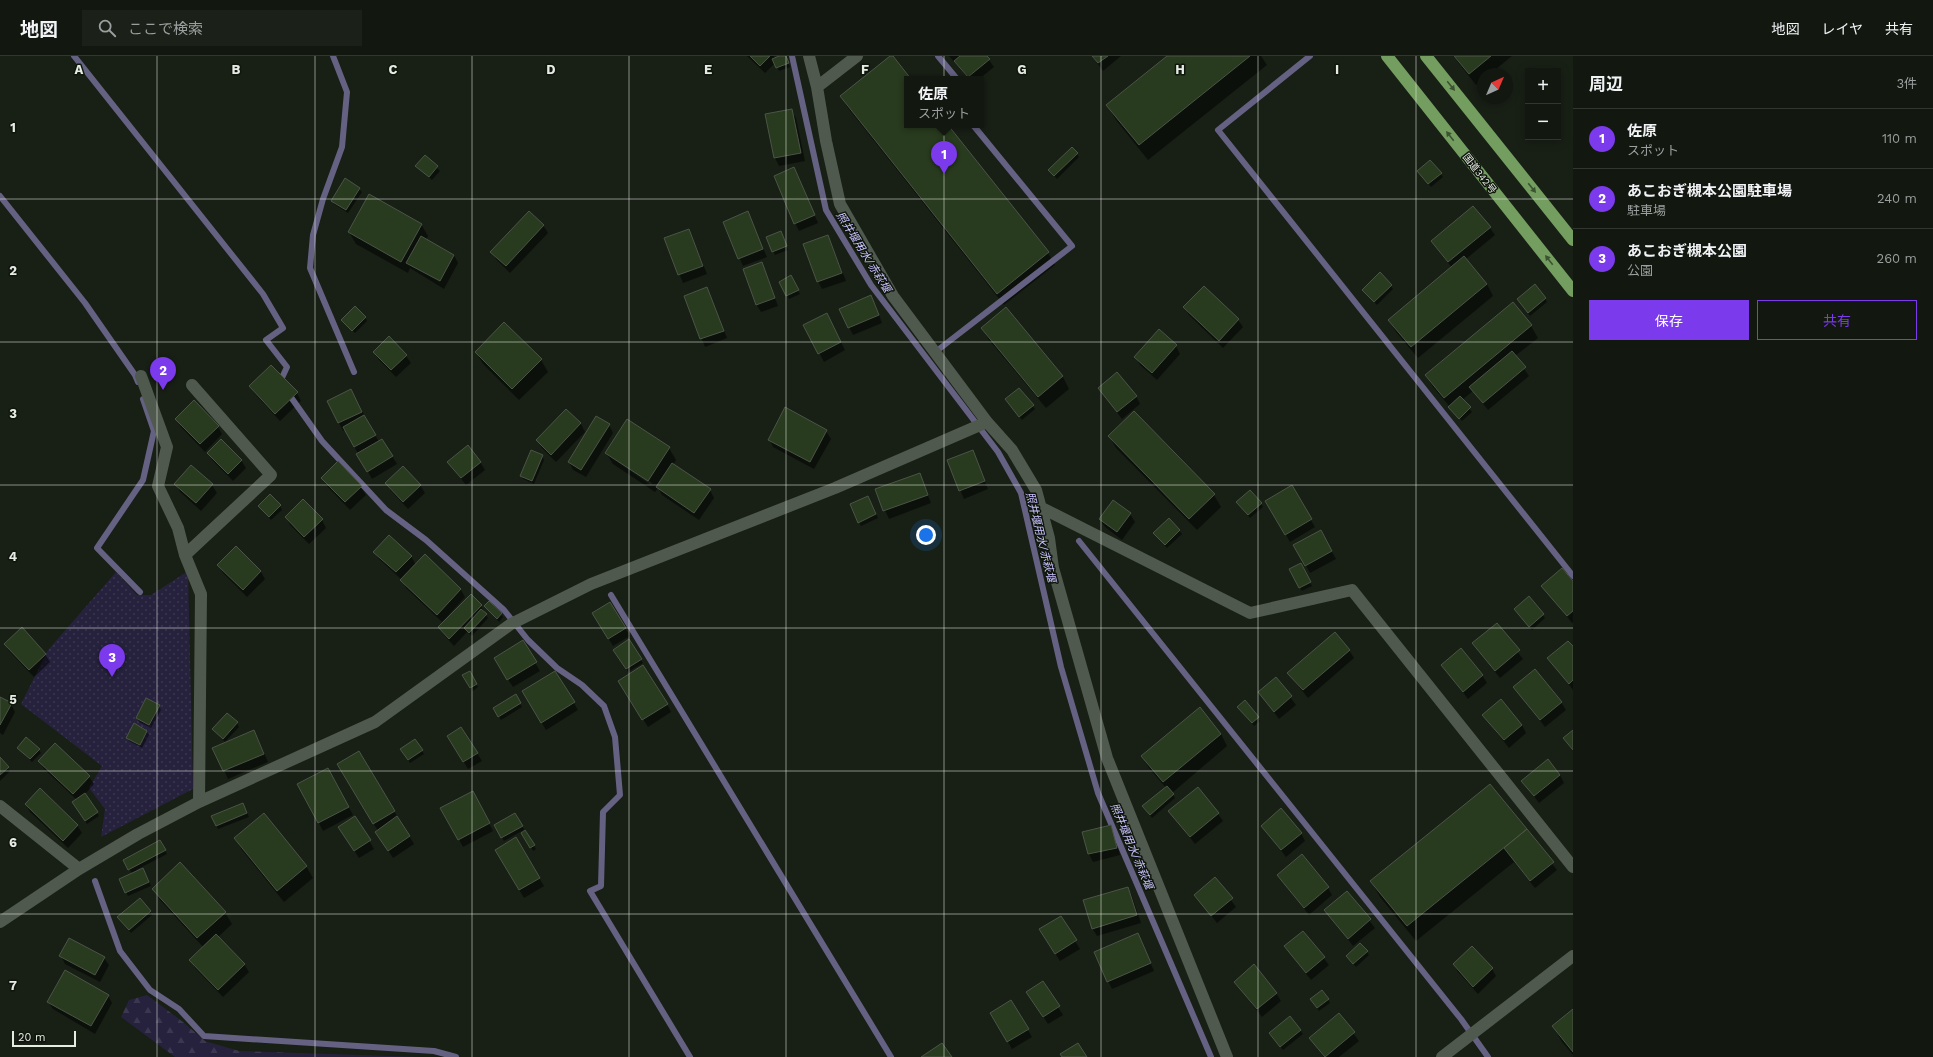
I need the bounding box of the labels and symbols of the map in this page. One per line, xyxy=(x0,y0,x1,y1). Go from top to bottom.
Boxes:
text: A xyxy=(75,62,84,77)
text: B xyxy=(232,62,241,77)
text: C xyxy=(389,62,398,77)
text: D xyxy=(546,62,556,77)
text: E xyxy=(704,62,712,77)
text: F xyxy=(861,62,869,77)
text: G xyxy=(1017,62,1027,77)
text: H xyxy=(1175,62,1185,77)
text: I xyxy=(1335,62,1339,77)
north arrow xyxy=(1477,68,1513,104)
one-way arrow xyxy=(1446,81,1455,92)
text: 1 xyxy=(10,120,16,135)
one-way arrow xyxy=(1446,131,1455,142)
pin: 1 xyxy=(931,141,957,174)
street label: 国道342号 xyxy=(1461,151,1499,196)
one-way arrow xyxy=(1527,183,1536,194)
water label: 照井堰用水/赤萩堰 xyxy=(834,210,895,297)
one-way arrow xyxy=(1544,255,1553,266)
text: 2 xyxy=(9,263,17,278)
pin: 2 xyxy=(150,357,176,390)
text: 3 xyxy=(9,406,17,421)
water label: 照井堰用水/赤萩堰 xyxy=(1023,491,1059,586)
your location xyxy=(916,525,936,545)
text: 4 xyxy=(9,549,18,564)
pin: 3 xyxy=(99,644,125,677)
text: 5 xyxy=(9,692,17,707)
water label: 照井堰用水/赤萩堰 xyxy=(1107,801,1156,893)
text: 6 xyxy=(9,835,17,850)
text: 7 xyxy=(9,978,17,993)
scale bar xyxy=(12,1029,76,1048)

